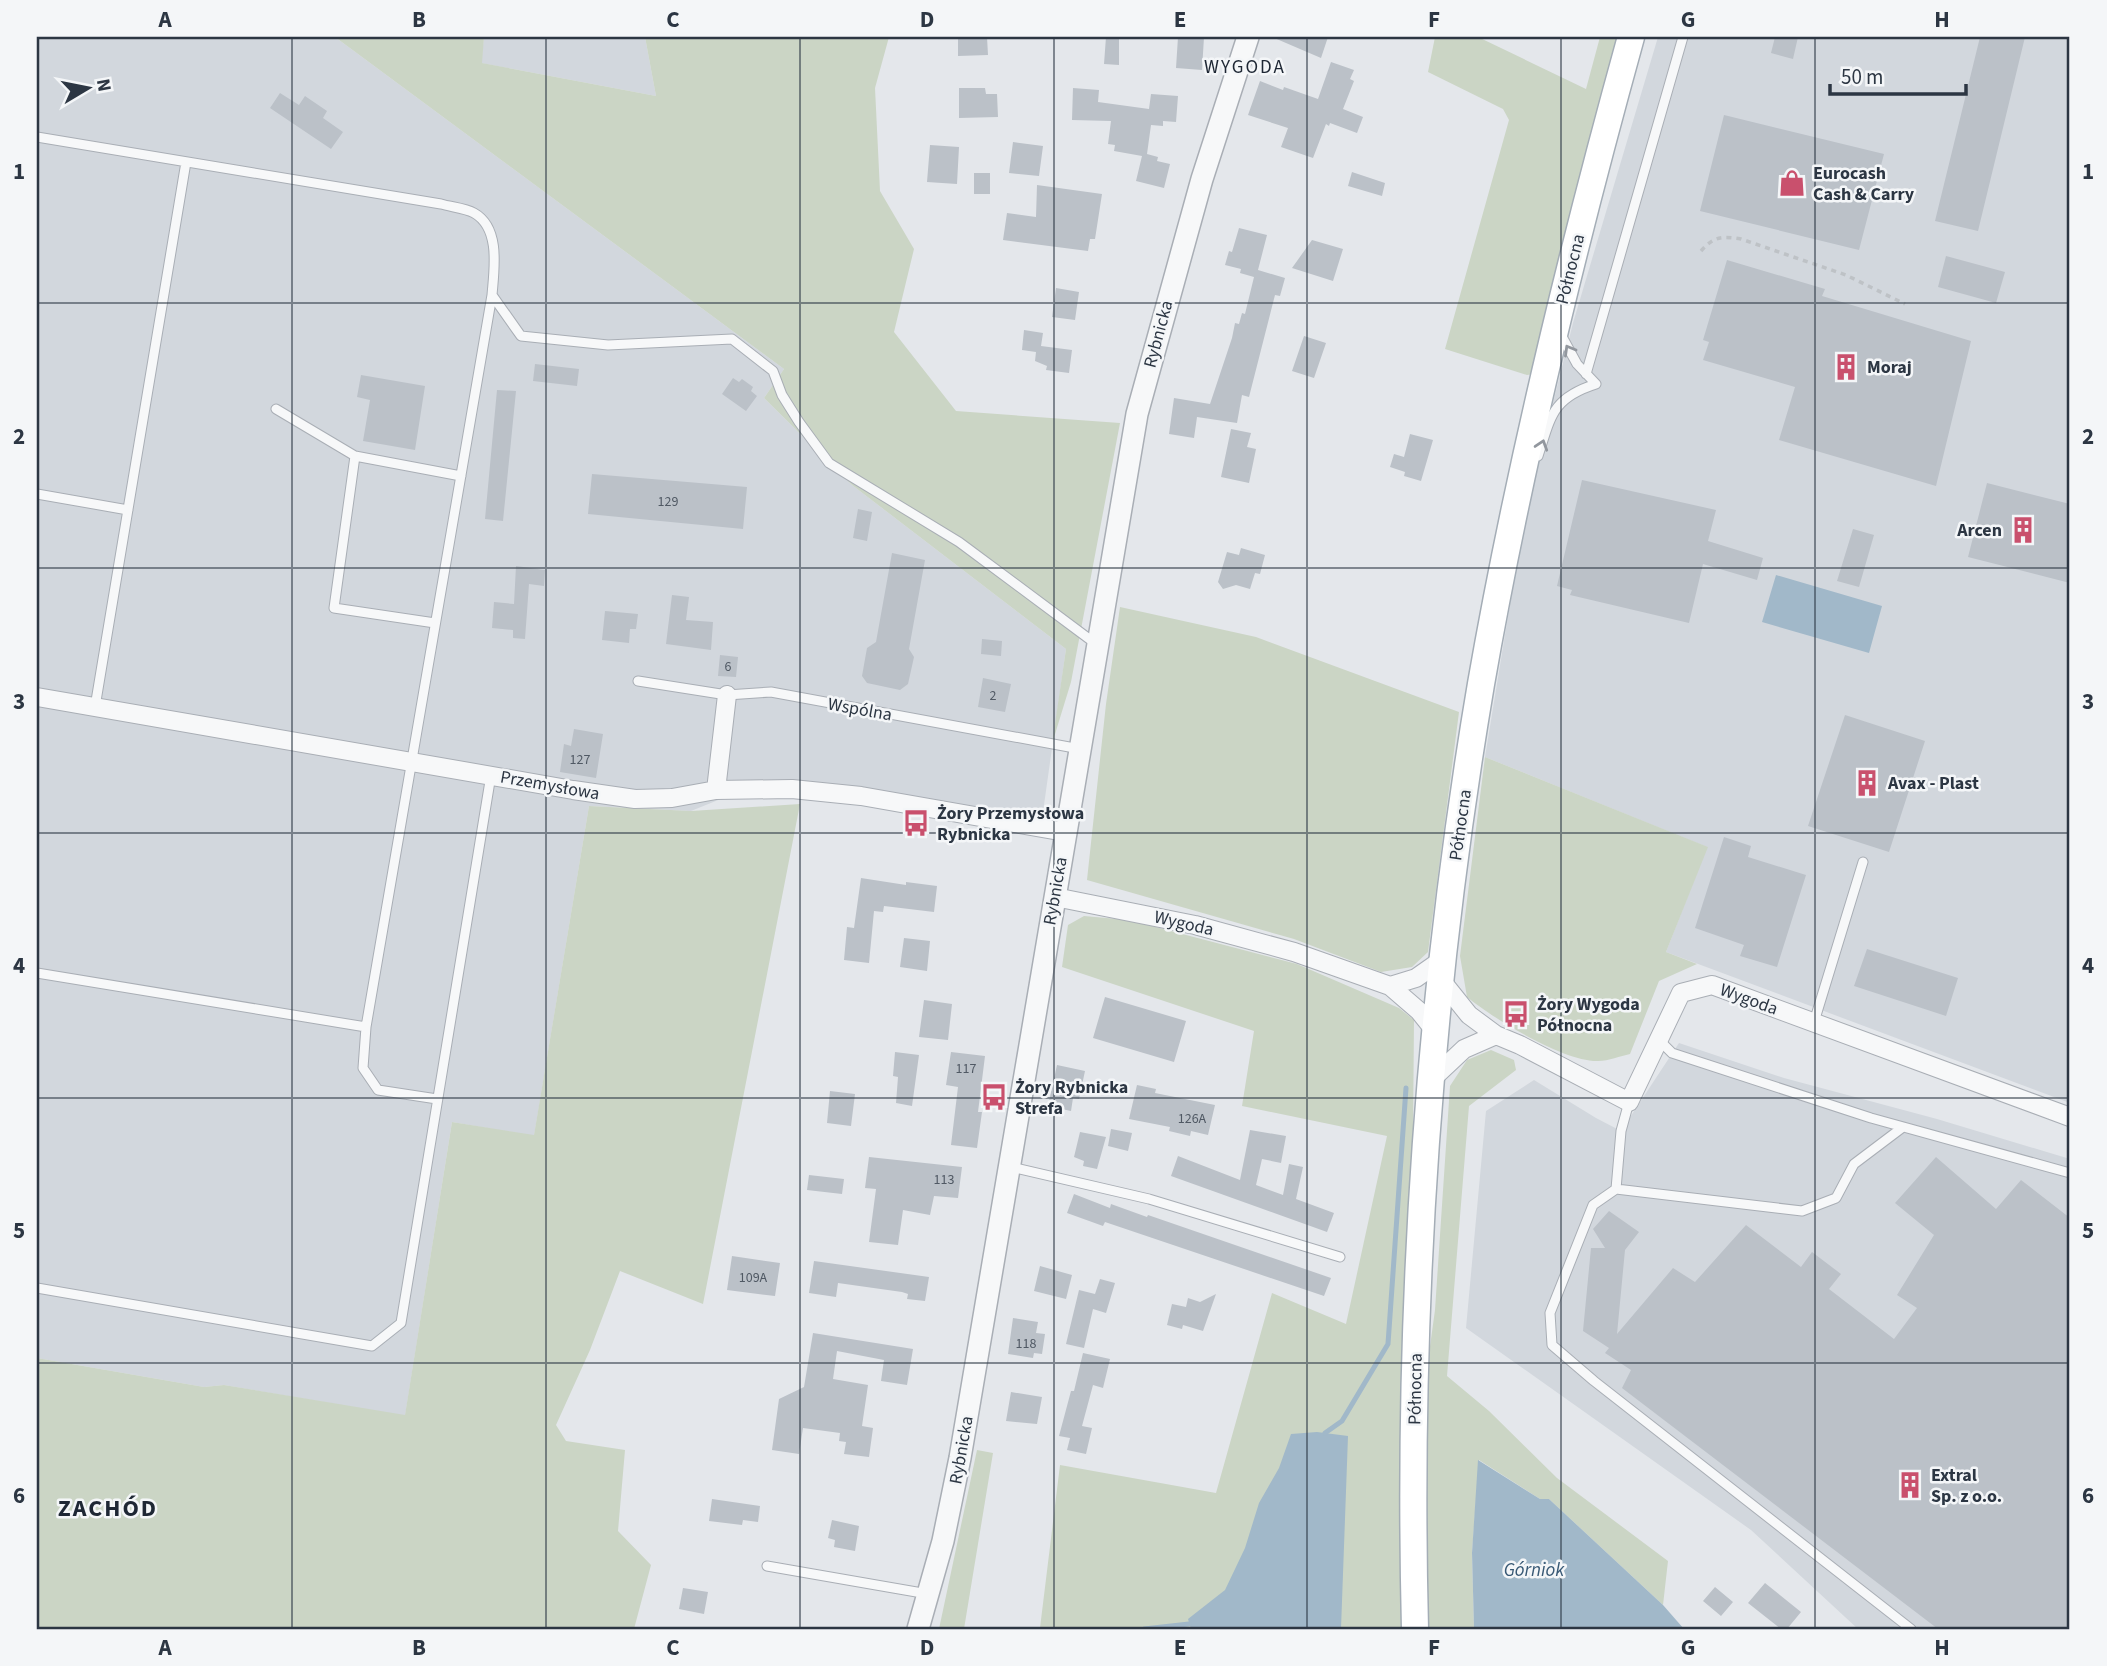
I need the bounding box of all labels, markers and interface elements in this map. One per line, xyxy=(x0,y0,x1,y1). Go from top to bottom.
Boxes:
text: A xyxy=(157,3,172,36)
text: B xyxy=(412,3,426,36)
text: C xyxy=(666,3,680,36)
text: D xyxy=(920,3,934,36)
text: E xyxy=(1174,3,1186,36)
text: F xyxy=(1428,3,1440,36)
text: G xyxy=(1681,3,1695,36)
text: H xyxy=(1934,3,1950,36)
north arrow xyxy=(52,52,122,122)
scale bar xyxy=(1830,52,1967,96)
district label: WYGODA xyxy=(1204,54,1286,81)
text: 50 m xyxy=(1841,62,1883,92)
text: N xyxy=(89,77,118,94)
text: 1 xyxy=(13,155,25,188)
text: 1 xyxy=(2082,155,2094,188)
place label: Eurocash Cash & Carry xyxy=(1813,161,1915,207)
shop icon: Eurocash Cash & Carry xyxy=(1777,168,1807,198)
street label: Północna xyxy=(1550,231,1591,307)
street label: Rybnicka xyxy=(1137,298,1179,371)
one-way arrow xyxy=(1564,344,1577,357)
building icon: Moraj xyxy=(1831,352,1861,382)
place label: Moraj xyxy=(1867,355,1912,380)
text: 2 xyxy=(13,420,25,453)
text: 2 xyxy=(2082,420,2094,453)
one-way arrow xyxy=(1534,440,1548,452)
house number: 129 xyxy=(658,492,678,512)
building icon: Arcen xyxy=(2008,515,2038,545)
place label: Arcen xyxy=(1956,518,2002,543)
house number: 6 xyxy=(725,657,732,677)
text: 3 xyxy=(13,685,25,718)
text: 3 xyxy=(2082,685,2094,718)
house number: 2 xyxy=(990,686,997,706)
street label: Wspólna xyxy=(826,692,894,727)
house number: 127 xyxy=(570,750,590,770)
street label: Przemysłowa xyxy=(498,764,602,807)
building icon: Avax - Plast xyxy=(1852,768,1882,798)
place label: Avax - Plast xyxy=(1887,771,1979,796)
street label: Północna xyxy=(1443,788,1478,862)
place label: Żory Przemysłowa Rybnicka xyxy=(937,801,1084,847)
bus stop icon: Żory Przemysłowa Rybnicka xyxy=(901,808,931,838)
street label: Rybnicka xyxy=(1037,855,1074,927)
street label: Wygoda xyxy=(1152,905,1216,942)
text: 4 xyxy=(13,949,25,982)
text: 4 xyxy=(2082,949,2094,982)
street label: Wygoda xyxy=(1716,977,1781,1022)
place label: Żory Wygoda Północna xyxy=(1537,992,1640,1038)
bus stop icon: Żory Wygoda Północna xyxy=(1501,999,1531,1029)
house number: 117 xyxy=(956,1059,976,1079)
place label: Żory Rybnicka Strefa xyxy=(1015,1075,1128,1121)
bus stop icon: Żory Rybnicka Strefa xyxy=(979,1082,1009,1112)
house number: 126A xyxy=(1178,1109,1207,1129)
house number: 113 xyxy=(934,1170,954,1190)
text: 5 xyxy=(13,1214,25,1247)
text: 5 xyxy=(2082,1214,2094,1247)
house number: 109A xyxy=(739,1268,768,1288)
house number: 118 xyxy=(1016,1334,1036,1354)
street label: Północna xyxy=(1402,1353,1429,1425)
street label: Rybnicka xyxy=(943,1414,980,1486)
place label: Extral Sp. z o.o. xyxy=(1931,1463,2002,1509)
building icon: Extral Sp. z o.o. xyxy=(1895,1470,1925,1500)
text: 6 xyxy=(13,1479,25,1512)
text: 6 xyxy=(2082,1479,2094,1512)
district label: ZACHÓD xyxy=(58,1491,158,1526)
water label: Górniok xyxy=(1504,1557,1565,1584)
text: A xyxy=(157,1631,172,1664)
text: B xyxy=(412,1631,426,1664)
text: C xyxy=(666,1631,680,1664)
text: D xyxy=(920,1631,934,1664)
text: E xyxy=(1174,1631,1186,1664)
text: F xyxy=(1428,1631,1440,1664)
text: G xyxy=(1681,1631,1695,1664)
text: H xyxy=(1934,1631,1950,1664)

